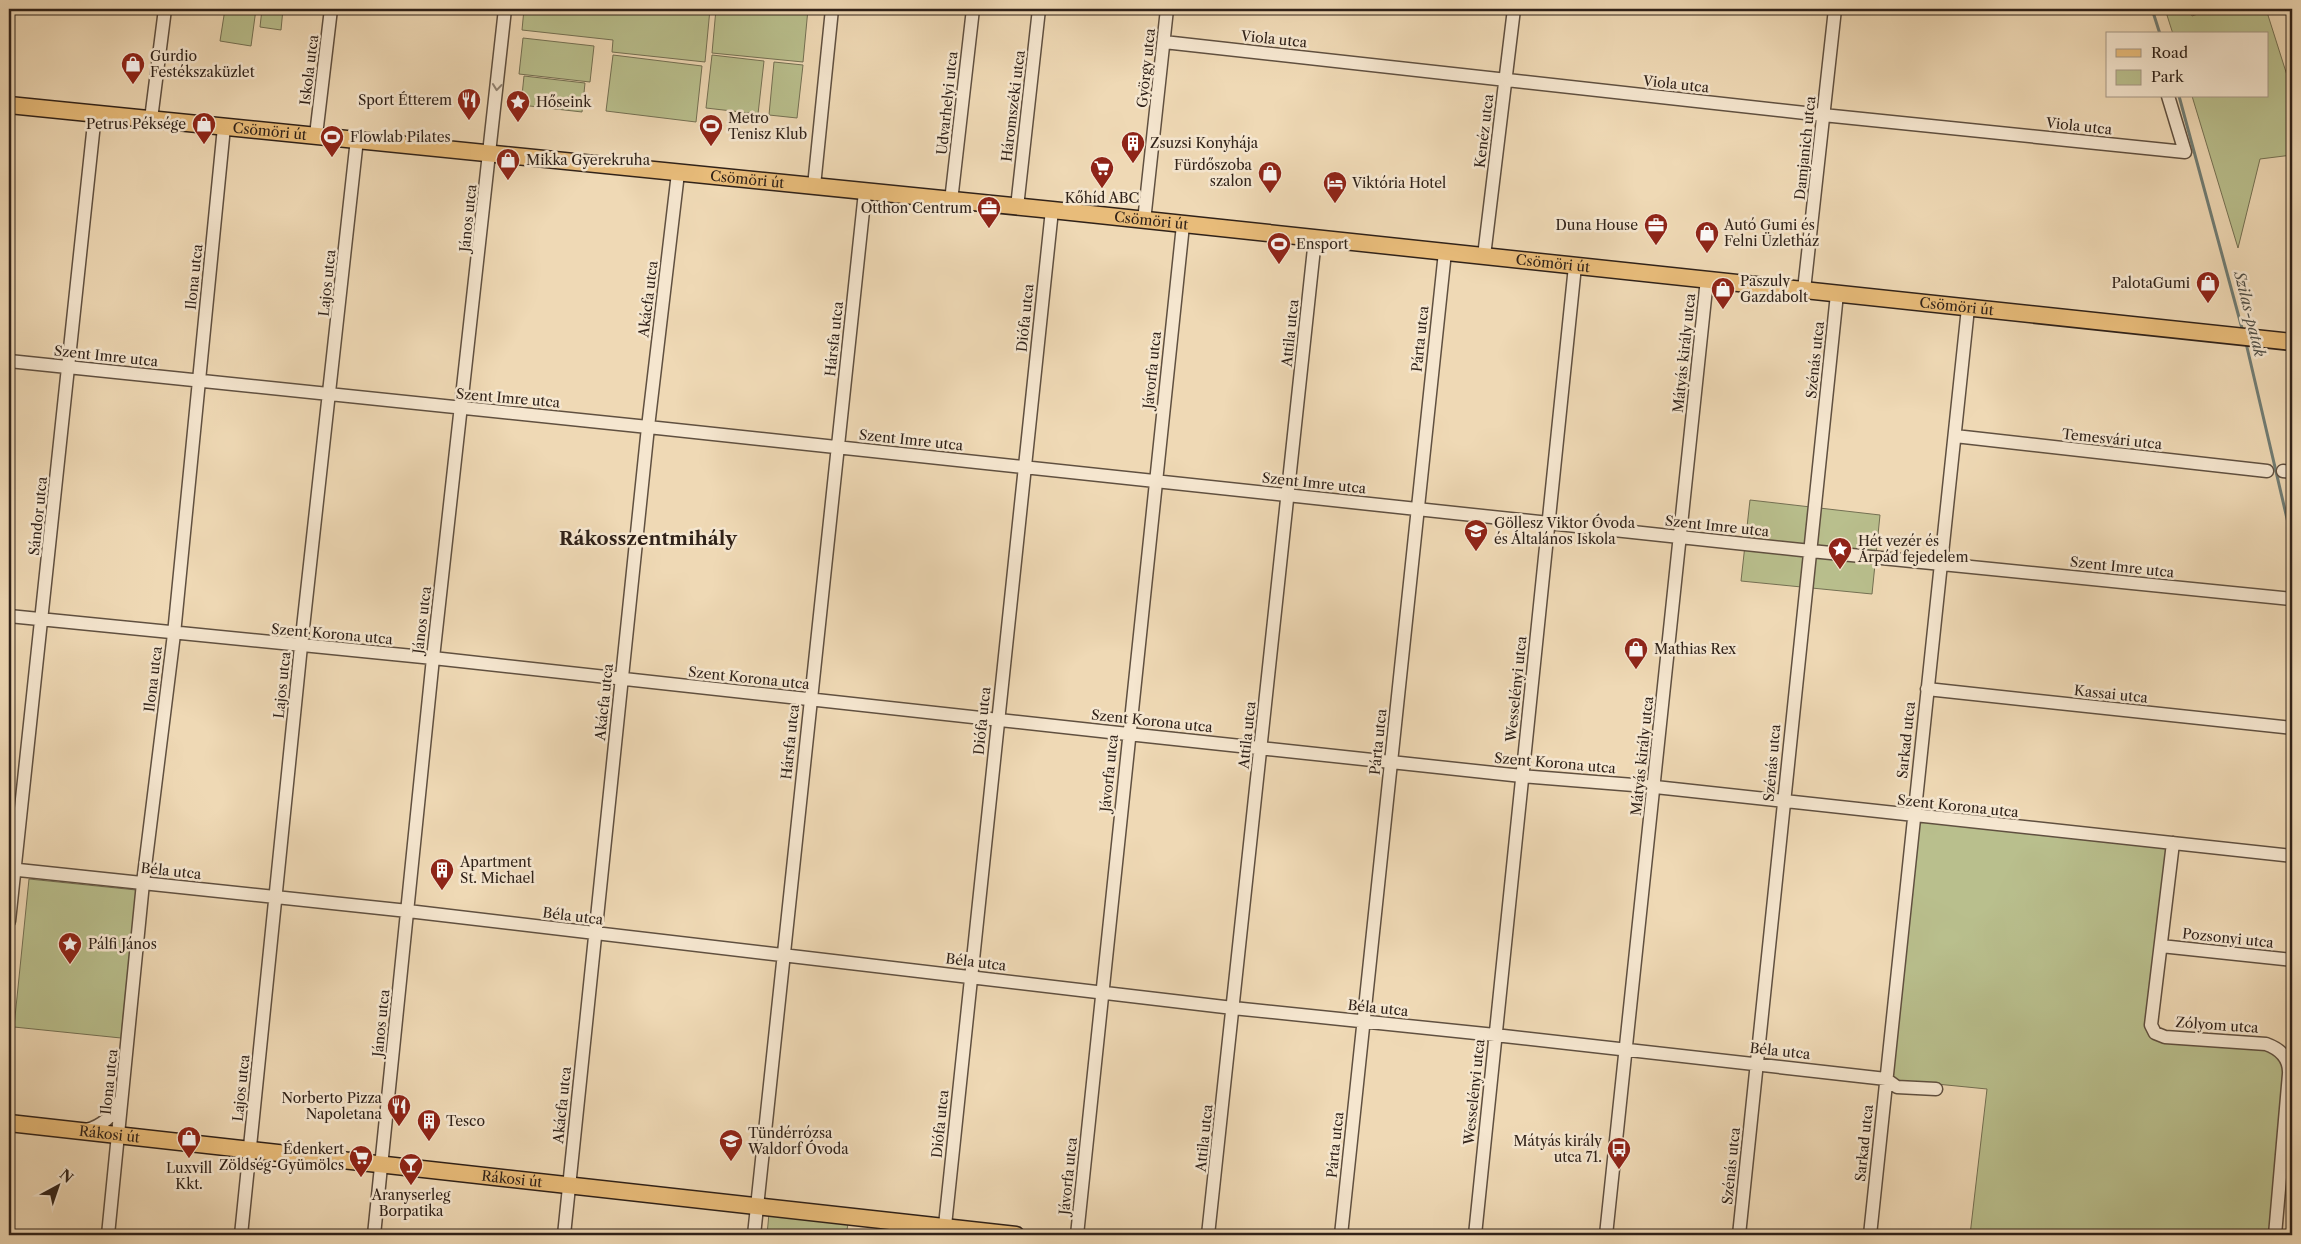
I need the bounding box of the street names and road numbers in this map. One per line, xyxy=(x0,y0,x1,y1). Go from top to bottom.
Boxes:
street label: Viola utca xyxy=(1239,26,1309,51)
street label: György utca xyxy=(1133,27,1159,109)
street label: Iskola utca xyxy=(296,33,322,106)
street label: Háromszéki utca xyxy=(997,49,1029,163)
street label: Udvarhelyi utca xyxy=(933,50,961,156)
street label: Viola utca xyxy=(1641,71,1711,96)
street label: Kenéz utca xyxy=(1471,92,1498,169)
street label: Damjanich utca xyxy=(1791,95,1819,201)
street label: Viola utca xyxy=(2044,113,2114,138)
street label: Csömöri út xyxy=(232,119,308,144)
street label: Csömöri út xyxy=(709,167,785,192)
street label: János utca xyxy=(455,183,481,255)
street label: Csömöri út xyxy=(1113,208,1189,233)
street label: Ilona utca xyxy=(182,243,206,311)
street label: Lajos utca xyxy=(315,248,340,317)
street label: Csömöri út xyxy=(1515,250,1591,276)
street label: Akácfa utca xyxy=(634,259,662,339)
street label: Diófa utca xyxy=(1012,282,1038,353)
street label: Mátyás király utca xyxy=(1669,292,1699,414)
street label: Csömöri út xyxy=(1919,293,1995,319)
street label: Attila utca xyxy=(1277,298,1303,369)
street label: Hársfa utca xyxy=(821,300,847,377)
street label: Párta utca xyxy=(1408,304,1432,373)
street label: Szénás utca xyxy=(1802,320,1828,400)
street label: Jávorfa utca xyxy=(1139,330,1165,412)
street label: Szent Imre utca xyxy=(53,342,160,370)
street label: Szent Imre utca xyxy=(455,384,562,412)
street label: Temesvári utca xyxy=(2061,425,2164,453)
street label: Szent Imre utca xyxy=(858,426,965,454)
street label: Szent Imre utca xyxy=(1261,469,1368,497)
street label: Sándor utca xyxy=(25,475,51,556)
street label: Szent Imre utca xyxy=(1664,512,1771,540)
street label: Szent Imre utca xyxy=(2069,553,2176,581)
street label: János utca xyxy=(409,585,435,657)
street label: Szent Korona utca xyxy=(270,620,394,648)
street label: Wesselényi utca xyxy=(1501,634,1531,744)
street label: Ilona utca xyxy=(140,645,166,713)
street label: Lajos utca xyxy=(270,650,295,719)
street label: Akácfa utca xyxy=(591,662,617,742)
street label: Szent Korona utca xyxy=(687,663,811,693)
street label: Kassai utca xyxy=(2073,681,2149,707)
street label: Diófa utca xyxy=(969,685,995,756)
street label: Mátyás király utca xyxy=(1627,695,1657,817)
street label: Attila utca xyxy=(1234,700,1260,771)
street label: Sarkad utca xyxy=(1893,700,1919,779)
street label: Hársfa utca xyxy=(777,703,803,780)
street label: Szent Korona utca xyxy=(1090,706,1214,736)
street label: Párta utca xyxy=(1366,707,1390,776)
street label: Szénás utca xyxy=(1760,723,1784,802)
street label: Jávorfa utca xyxy=(1096,733,1122,815)
street label: Szent Korona utca xyxy=(1493,749,1617,777)
street label: Szent Korona utca xyxy=(1896,791,2020,821)
street label: Béla utca xyxy=(140,859,203,883)
street label: Béla utca xyxy=(542,903,605,929)
street label: Pozsonyi utca xyxy=(2181,924,2275,952)
street label: Béla utca xyxy=(945,949,1008,975)
street label: János utca xyxy=(368,988,394,1060)
street label: Béla utca xyxy=(1347,996,1410,1020)
street label: Zólyom utca xyxy=(2175,1013,2260,1037)
street label: Wesselényi utca xyxy=(1459,1037,1489,1147)
street label: Béla utca xyxy=(1749,1039,1812,1063)
street label: Ilona utca xyxy=(97,1048,121,1116)
street label: Lajos utca xyxy=(229,1053,254,1122)
street label: Akácfa utca xyxy=(549,1065,575,1145)
street label: Diófa utca xyxy=(927,1088,953,1159)
street label: Attila utca xyxy=(1191,1103,1217,1174)
street label: Sarkad utca xyxy=(1851,1103,1877,1182)
street label: Párta utca xyxy=(1323,1110,1347,1179)
street label: Rákosi út xyxy=(78,1122,141,1147)
street label: Szénás utca xyxy=(1718,1126,1744,1206)
street label: Jávorfa utca xyxy=(1055,1136,1081,1218)
street label: Rákosi út xyxy=(480,1167,543,1191)

